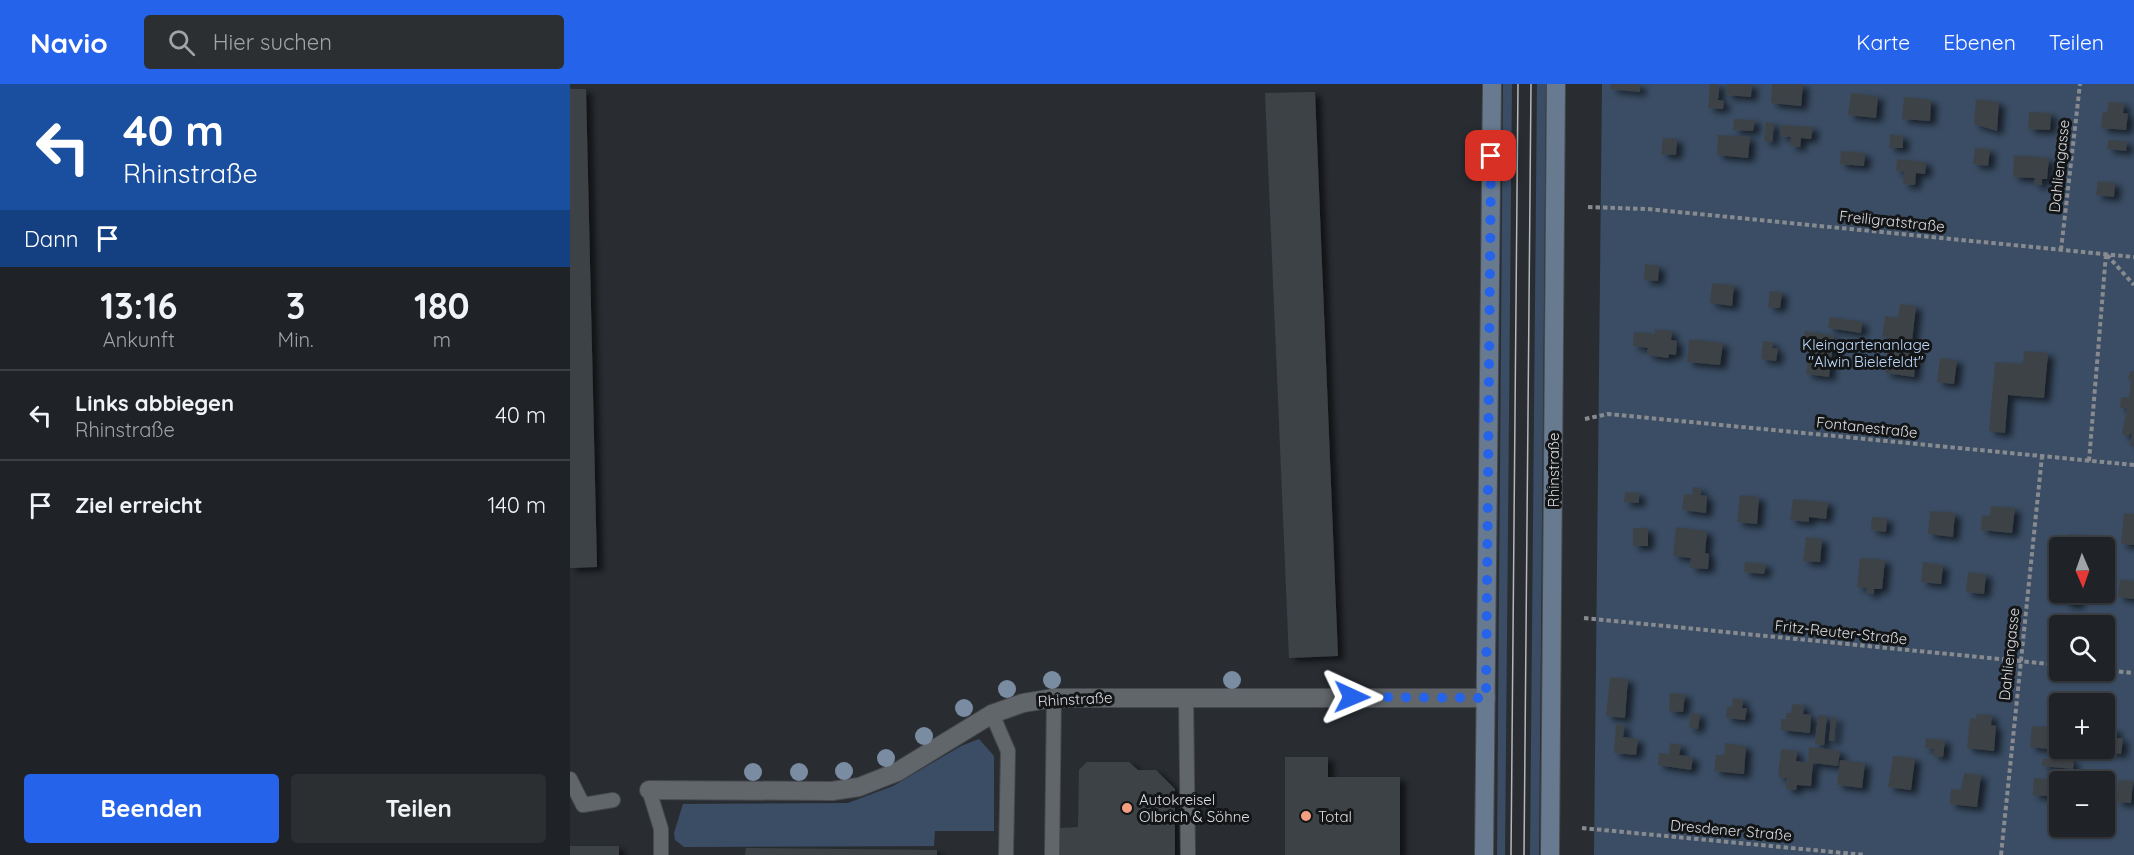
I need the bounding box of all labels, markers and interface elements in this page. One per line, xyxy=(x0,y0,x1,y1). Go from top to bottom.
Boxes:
search box xyxy=(144,15,564,69)
text: Navio xyxy=(30,25,108,60)
icon: search xyxy=(165,26,198,59)
text: Hier suchen xyxy=(213,28,332,56)
text: Karte xyxy=(1856,29,1910,55)
text: Ebenen xyxy=(1943,29,2016,55)
text: Teilen xyxy=(2049,29,2104,55)
text: 40 m xyxy=(123,104,224,157)
icon: left xyxy=(24,108,102,186)
street label: Dahliengasse xyxy=(2045,119,2073,213)
pin xyxy=(1465,130,1516,181)
icon: arrive xyxy=(1474,139,1507,172)
text: Rhinstraße xyxy=(123,156,258,190)
street label: Freiligratstraße xyxy=(1838,206,1946,236)
icon: arrive xyxy=(91,222,124,255)
text: Dann xyxy=(24,225,79,253)
text: 13:16 xyxy=(100,283,177,328)
text: 3 xyxy=(286,283,305,328)
text: 180 xyxy=(414,283,470,328)
text: Ankunft xyxy=(103,327,175,352)
text: Min. xyxy=(278,327,314,352)
text: m xyxy=(433,327,451,352)
park label: Kleingartenanlage "Alwin Bielefeldt" xyxy=(1802,335,1930,371)
text: Links abbiegen xyxy=(75,389,234,417)
icon: left xyxy=(24,399,57,432)
text: 40 m xyxy=(495,401,546,429)
street label: Fontanestraße xyxy=(1815,412,1919,442)
text: Rhinstraße xyxy=(75,417,175,442)
street label: Rhinstraße xyxy=(1544,433,1563,507)
icon: arrive xyxy=(24,489,57,522)
text: Ziel erreicht xyxy=(75,491,203,519)
text: 140 m xyxy=(487,491,546,519)
north arrow xyxy=(2049,537,2115,603)
map controls xyxy=(2049,537,2115,837)
street label: Dahliengasse xyxy=(1995,607,2023,701)
button: search xyxy=(2049,615,2115,681)
street label: Fritz-Reuter-Straße xyxy=(1774,616,1908,648)
position arrow xyxy=(1320,665,1384,729)
street label: Rhinstraße xyxy=(1037,688,1113,710)
button: + xyxy=(2049,693,2115,759)
button: − xyxy=(2049,771,2115,837)
button: Beenden xyxy=(24,774,279,843)
button: Teilen xyxy=(291,774,546,843)
place label: Autokreisel Olbrich & Söhne xyxy=(1139,790,1250,826)
marker: Autokreisel Olbrich & Söhne xyxy=(1120,801,1134,815)
place label: Total xyxy=(1318,807,1352,826)
marker: Total xyxy=(1299,809,1313,823)
street label: Dresdener Straße xyxy=(1669,815,1793,845)

